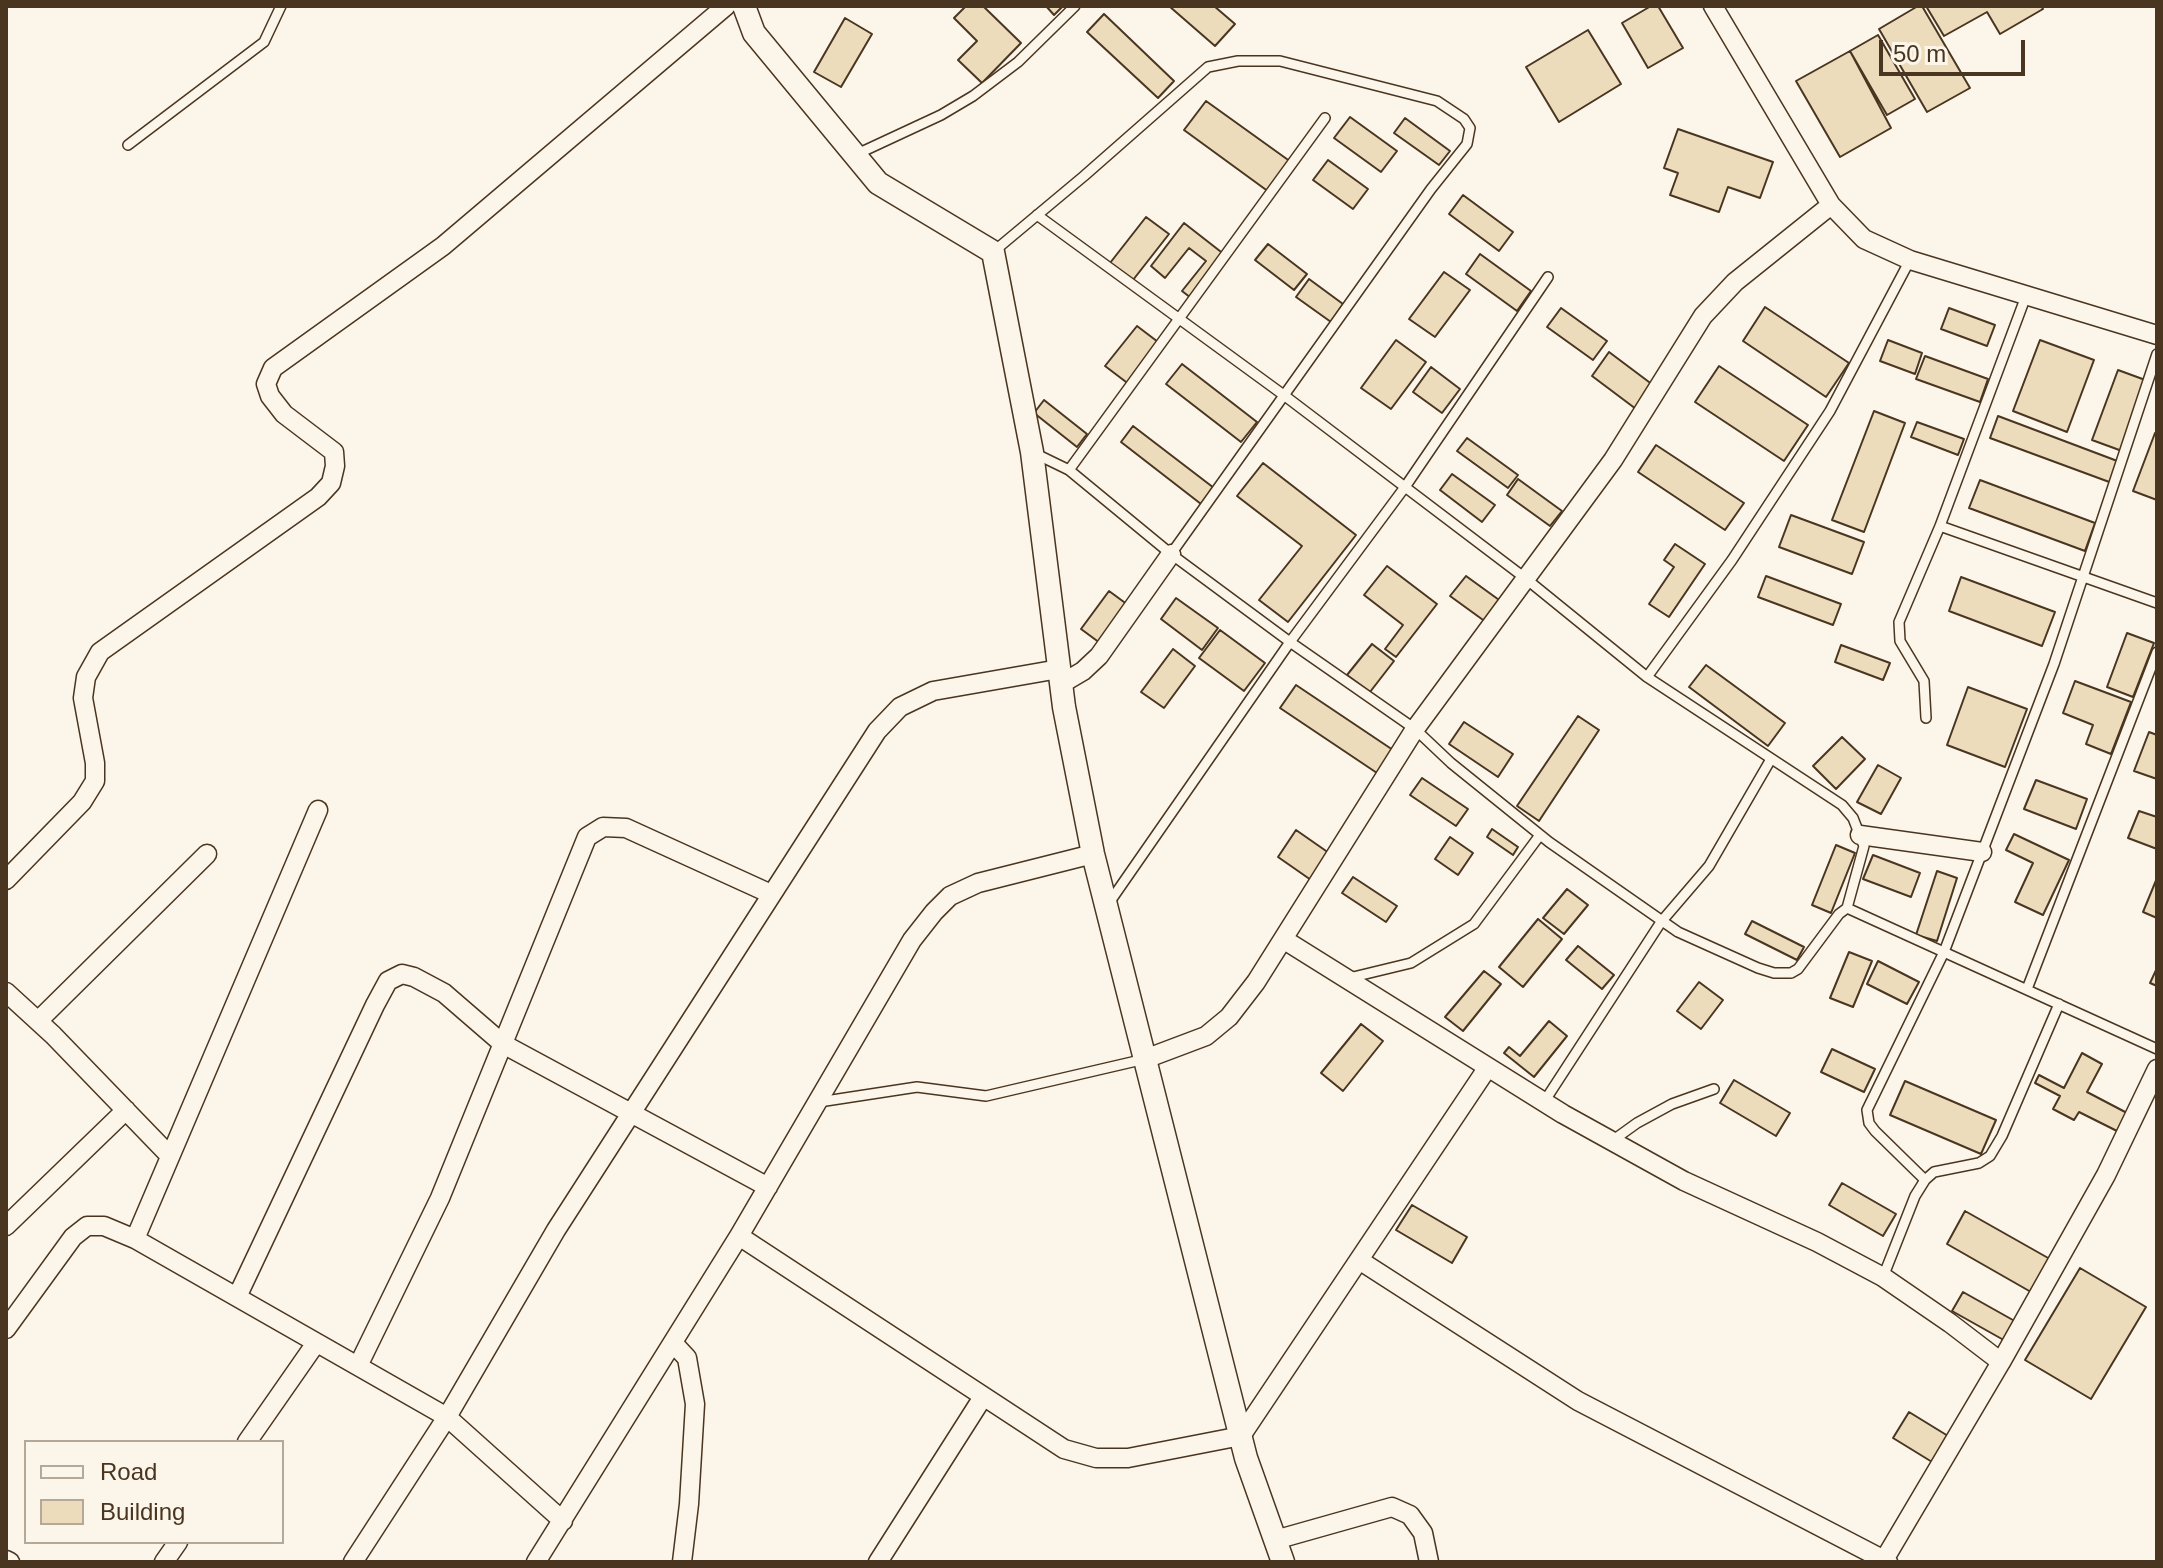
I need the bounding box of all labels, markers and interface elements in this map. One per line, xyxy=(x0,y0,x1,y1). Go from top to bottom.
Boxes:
scale bar xyxy=(1883,24,2029,74)
text: 50 m xyxy=(1893,40,1946,67)
legend xyxy=(24,1440,284,1544)
text: Road xyxy=(100,1458,157,1485)
text: Building xyxy=(100,1498,185,1525)

